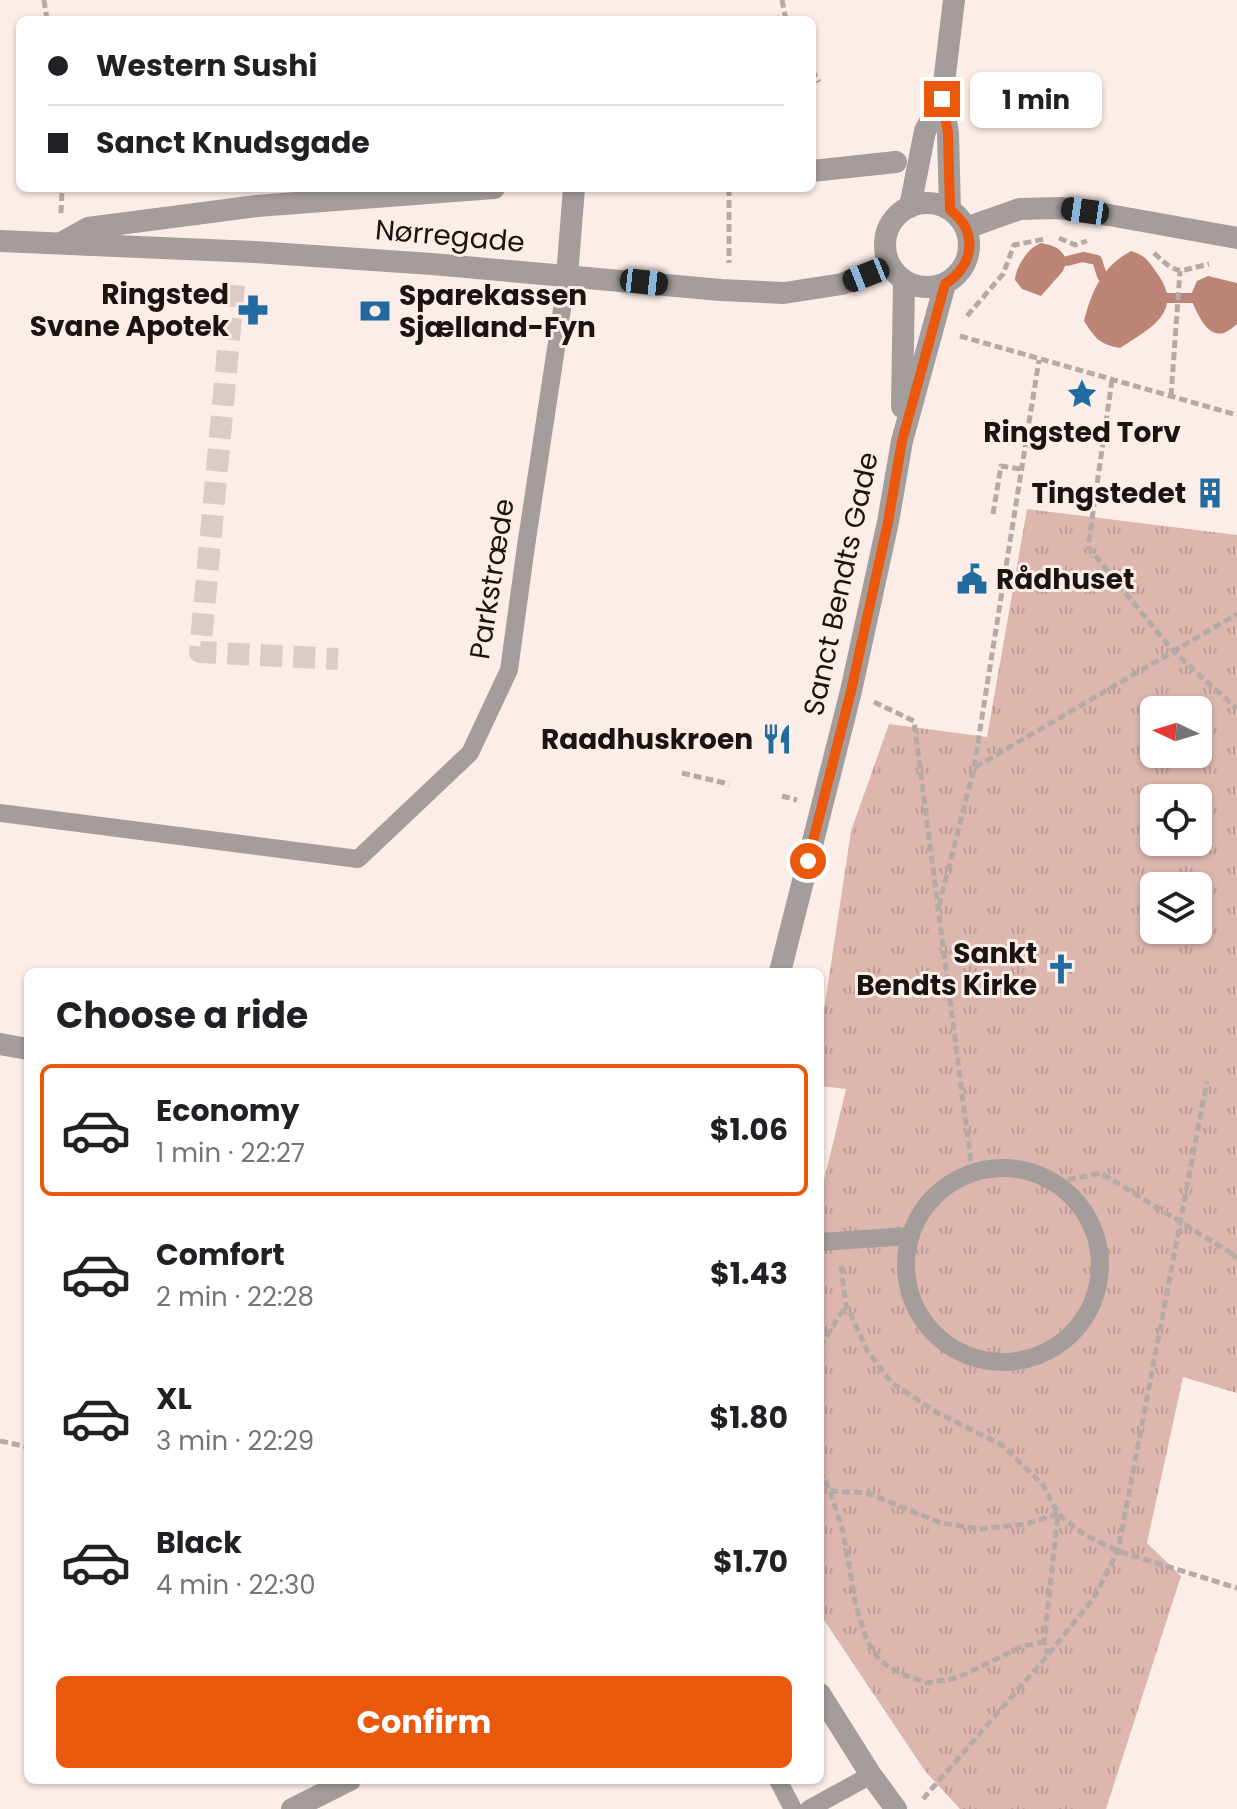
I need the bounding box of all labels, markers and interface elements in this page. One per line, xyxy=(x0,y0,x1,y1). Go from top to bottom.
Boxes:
text: Western Sushi xyxy=(96,44,317,87)
callout: 1 min xyxy=(970,71,1102,127)
route end xyxy=(924,81,960,117)
text: 1 min xyxy=(1002,82,1070,118)
text: Sanct Knudsgade xyxy=(96,121,370,164)
car xyxy=(1060,196,1110,226)
street label: Nørregade xyxy=(374,210,526,262)
car xyxy=(839,255,893,295)
car xyxy=(619,268,669,296)
place label: Ringsted Svane Apotek xyxy=(30,275,230,346)
place label: Sparekassen Sjælland-Fyn xyxy=(399,276,596,347)
pharmacy icon: Ringsted Svane Apotek xyxy=(236,293,270,327)
bank icon: Sparekassen Sjælland-Fyn xyxy=(358,294,392,328)
place icon: Ringsted Torv xyxy=(1065,377,1099,411)
place label: Ringsted Torv xyxy=(983,413,1181,452)
street label: Sanct Bendts Gade xyxy=(794,449,888,719)
place label: Tingstedet xyxy=(1031,474,1186,513)
building icon: Tingstedet xyxy=(1193,476,1227,510)
street label: Parkstræde xyxy=(460,496,524,662)
place label: Rådhuset xyxy=(996,560,1134,599)
public building icon: Rådhuset xyxy=(955,562,989,596)
north arrow xyxy=(1140,696,1212,768)
map controls xyxy=(1140,696,1212,944)
place label: Raadhuskroen xyxy=(541,720,753,759)
restaurant icon: Raadhuskroen xyxy=(760,722,794,756)
button: locate xyxy=(1140,784,1212,856)
route start xyxy=(790,843,826,879)
button: layers xyxy=(1140,872,1212,944)
place label: Sankt Bendts Kirke xyxy=(856,934,1037,1005)
church icon: Sankt Bendts Kirke xyxy=(1044,952,1078,986)
text: Choose a ride xyxy=(56,990,308,1041)
text: Economy xyxy=(156,1089,300,1132)
icon: car xyxy=(60,1094,132,1166)
text: $1.06 xyxy=(710,1108,788,1151)
text: 1 min · 22:27 xyxy=(156,1135,305,1171)
text: Comfort xyxy=(156,1233,285,1276)
icon: car xyxy=(60,1238,132,1310)
text: $1.43 xyxy=(710,1252,788,1295)
text: 2 min · 22:28 xyxy=(156,1279,314,1315)
text: XL xyxy=(156,1377,192,1420)
icon: car xyxy=(60,1382,132,1454)
text: $1.80 xyxy=(710,1396,788,1439)
text: 3 min · 22:29 xyxy=(156,1423,314,1459)
text: Black xyxy=(156,1521,242,1564)
icon: car xyxy=(60,1526,132,1598)
text: $1.70 xyxy=(713,1540,788,1583)
text: 4 min · 22:30 xyxy=(156,1567,316,1603)
button: Confirm xyxy=(56,1676,792,1768)

